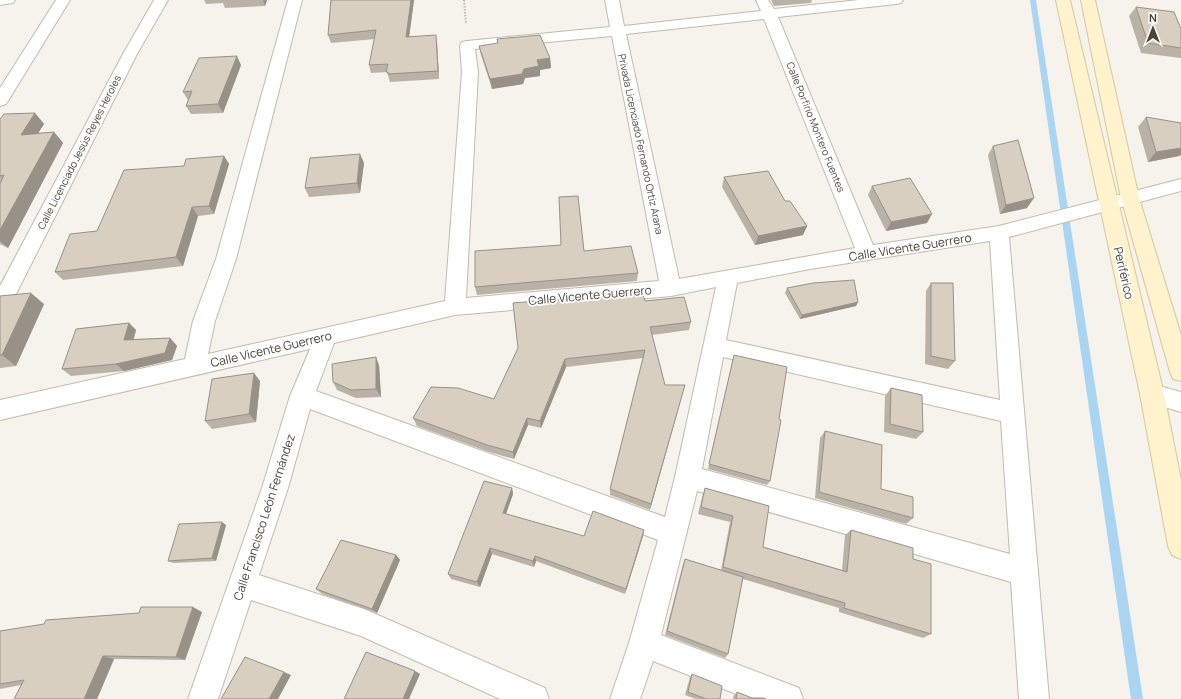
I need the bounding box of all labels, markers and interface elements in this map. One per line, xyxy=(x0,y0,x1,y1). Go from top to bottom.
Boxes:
north arrow xyxy=(1133,8,1173,48)
text: N xyxy=(1149,10,1157,25)
street label: Privada Licenciado Fernando Ortiz Arana xyxy=(615,52,667,236)
street label: Calle Porfirio Montero Fuentes xyxy=(783,60,849,194)
street label: Calle Licenciado Jesús Reyes Heroles xyxy=(34,72,124,232)
street label: Calle Vicente Guerrero xyxy=(847,229,973,265)
street label: Periférico xyxy=(1110,245,1138,301)
street label: Calle Vicente Guerrero xyxy=(528,281,652,309)
street label: Calle Vicente Guerrero xyxy=(209,327,333,371)
street label: Calle Francisco León Fernández xyxy=(229,432,299,602)

